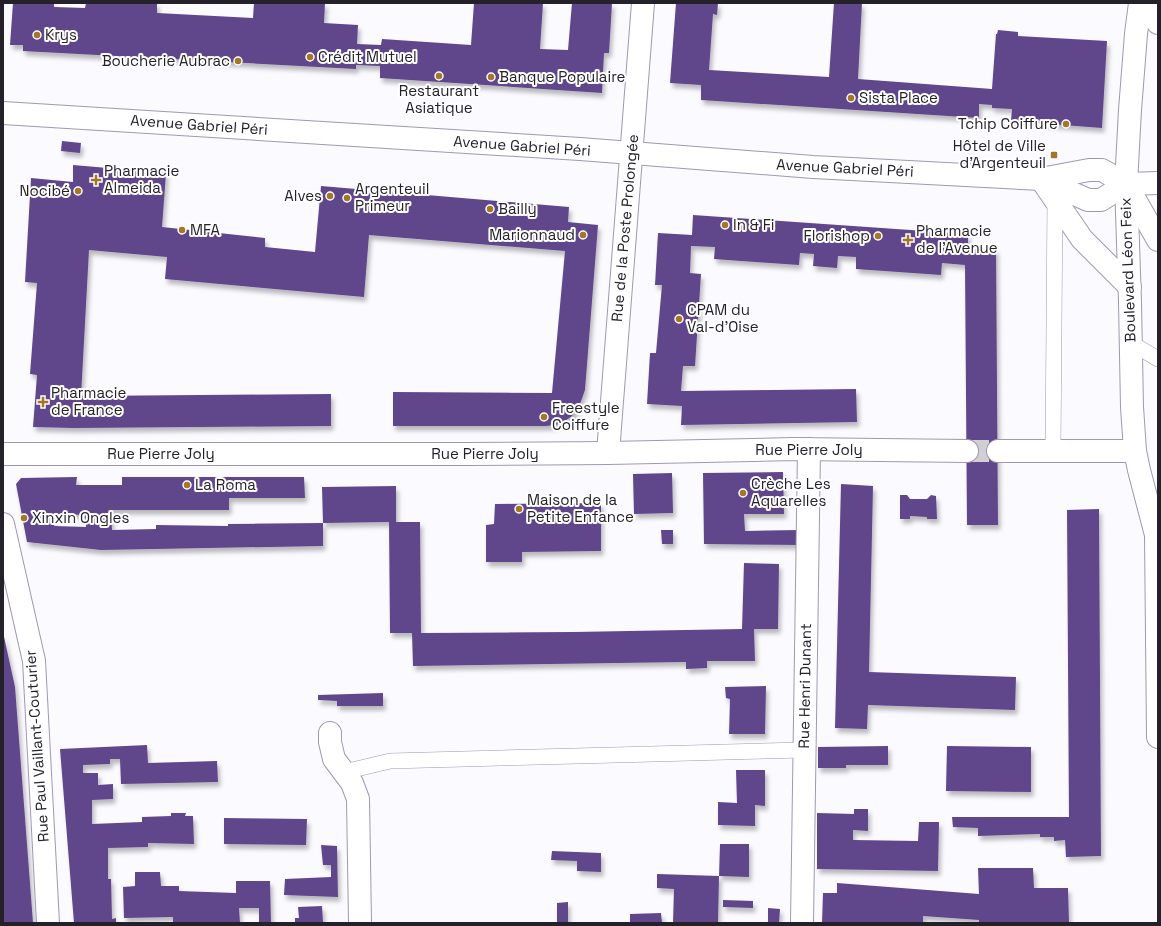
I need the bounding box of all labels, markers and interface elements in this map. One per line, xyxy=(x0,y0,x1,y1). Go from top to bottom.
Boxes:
place label: Krys xyxy=(45,25,77,44)
marker: Krys xyxy=(32,30,42,40)
place label: Crédit Mutuel xyxy=(318,47,417,66)
place label: Boucherie Aubrac xyxy=(102,51,230,70)
marker: Crédit Mutuel xyxy=(305,52,315,62)
marker: Boucherie Aubrac xyxy=(233,56,243,66)
place label: Banque Populaire xyxy=(499,67,626,86)
marker: Restaurant Asiatique xyxy=(434,71,444,81)
marker: Banque Populaire xyxy=(486,72,496,82)
place label: Restaurant Asiatique xyxy=(399,81,479,117)
place label: Sista Place xyxy=(859,88,938,107)
marker: Sista Place xyxy=(846,93,856,103)
street label: Avenue Gabriel Péri xyxy=(130,110,268,139)
place label: Tchip Coiffure xyxy=(958,114,1058,133)
marker: Tchip Coiffure xyxy=(1061,119,1071,129)
street label: Avenue Gabriel Péri xyxy=(453,131,591,160)
street label: Rue de la Poste Prolongée xyxy=(607,133,642,323)
place label: Hôtel de Ville d'Argenteuil xyxy=(953,136,1046,172)
marker: Hôtel de Ville d'Argenteuil xyxy=(1049,150,1059,160)
street label: Avenue Gabriel Péri xyxy=(776,154,914,181)
place label: Pharmacie Almeida xyxy=(104,161,179,197)
marker: Pharmacie Almeida xyxy=(91,175,101,185)
place label: Argenteuil Primeur xyxy=(355,179,429,215)
place label: Nocibé xyxy=(20,181,70,200)
marker: Nocibé xyxy=(73,186,83,196)
place label: Alves xyxy=(284,186,322,205)
marker: Alves xyxy=(325,191,335,201)
marker: Argenteuil Primeur xyxy=(342,193,352,203)
street label: Boulevard Léon Feix xyxy=(1115,197,1140,343)
place label: Bailly xyxy=(498,199,537,218)
marker: Bailly xyxy=(485,204,495,214)
place label: In & Fi xyxy=(733,215,774,234)
place label: MFA xyxy=(190,220,220,239)
marker: In & Fi xyxy=(720,220,730,230)
place label: Pharmacie de l'Avenue xyxy=(916,221,998,257)
marker: MFA xyxy=(177,225,187,235)
place label: Marionnaud xyxy=(489,225,575,244)
place label: Florishop xyxy=(804,226,870,245)
marker: Marionnaud xyxy=(578,230,588,240)
marker: Florishop xyxy=(873,231,883,241)
marker: Pharmacie de l'Avenue xyxy=(903,235,913,245)
place label: CPAM du Val-d'Oise xyxy=(687,300,759,336)
marker: CPAM du Val-d'Oise xyxy=(674,314,684,324)
place label: Pharmacie de France xyxy=(51,383,126,419)
marker: Pharmacie de France xyxy=(38,397,48,407)
place label: Freestyle Coiffure xyxy=(552,398,620,434)
marker: Freestyle Coiffure xyxy=(539,412,549,422)
street label: Rue Pierre Joly xyxy=(755,440,863,459)
street label: Rue Pierre Joly xyxy=(107,444,215,463)
street label: Rue Pierre Joly xyxy=(431,444,539,463)
place label: Crèche Les Aquarelles xyxy=(751,474,831,510)
place label: La Roma xyxy=(195,475,256,494)
marker: La Roma xyxy=(182,480,192,490)
marker: Crèche Les Aquarelles xyxy=(738,488,748,498)
place label: Maison de la Petite Enfance xyxy=(527,490,634,526)
marker: Maison de la Petite Enfance xyxy=(514,504,524,514)
place label: Xinxin Ongles xyxy=(32,508,129,527)
marker: Xinxin Ongles xyxy=(19,513,29,523)
street label: Rue Henri Dunant xyxy=(794,623,815,749)
street label: Rue Paul Vaillant-Couturier xyxy=(20,649,53,843)

